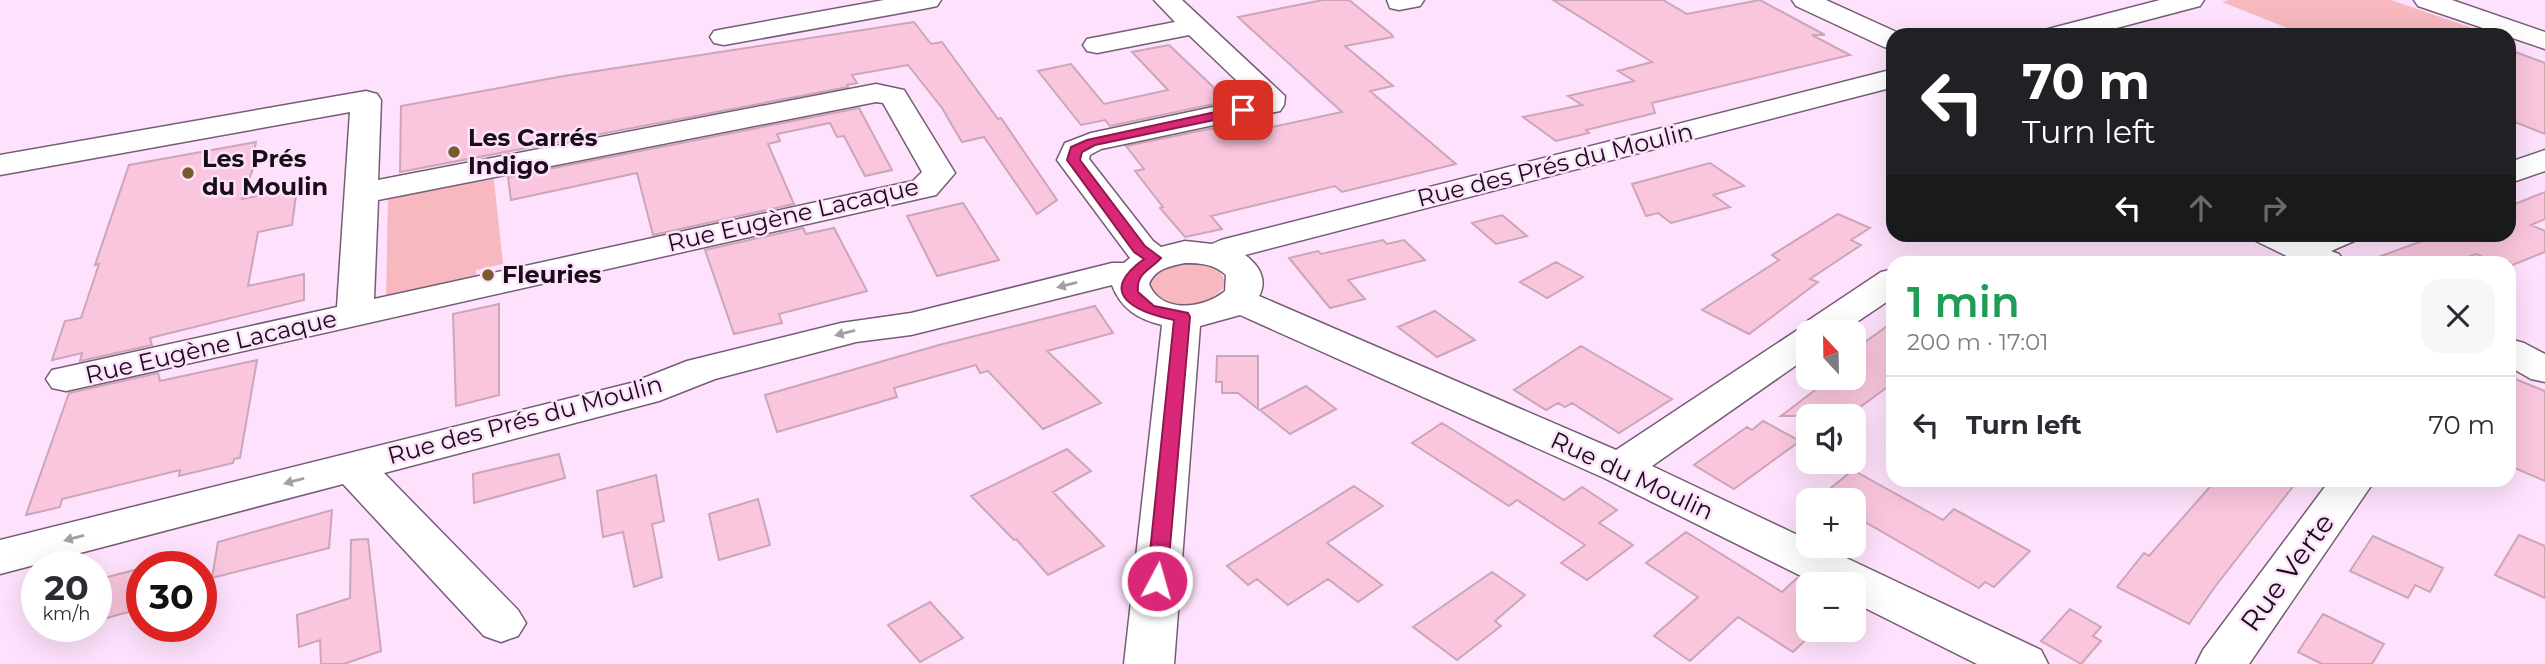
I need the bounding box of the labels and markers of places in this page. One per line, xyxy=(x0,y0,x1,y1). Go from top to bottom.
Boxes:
pin xyxy=(1213,80,1273,140)
place label: Les Carrés Indigo xyxy=(468,123,598,180)
place label: Les Prés du Moulin xyxy=(202,144,328,201)
marker: Les Carrés Indigo xyxy=(446,144,462,160)
marker: Les Prés du Moulin xyxy=(180,165,196,181)
place label: Fleuries xyxy=(502,260,602,289)
marker: Fleuries xyxy=(480,267,496,283)

